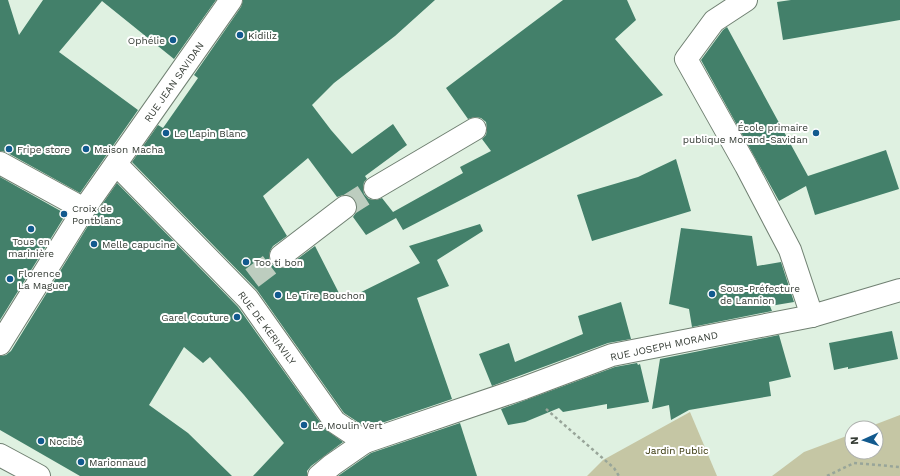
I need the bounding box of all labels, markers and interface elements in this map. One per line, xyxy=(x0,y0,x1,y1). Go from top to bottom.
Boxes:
marker: Kidiliz xyxy=(235,30,245,40)
place label: Kidiliz xyxy=(248,30,277,41)
place label: Ophélie xyxy=(128,35,165,46)
marker: Ophélie xyxy=(168,35,178,45)
street label: RUE JEAN SAVIDAN xyxy=(142,40,206,124)
place label: École primaire publique Morand-Savidan xyxy=(683,122,808,145)
marker: Le Lapin Blanc xyxy=(161,128,171,138)
place label: Le Lapin Blanc xyxy=(174,128,247,139)
marker: École primaire publique Morand-Savidan xyxy=(811,128,821,138)
marker: Fripe store xyxy=(4,144,14,154)
place label: Fripe store xyxy=(17,144,70,155)
marker: Maison Macha xyxy=(81,144,91,154)
place label: Maison Macha xyxy=(94,144,164,155)
place label: Croix de Pontblanc xyxy=(72,203,121,226)
marker: Croix de Pontblanc xyxy=(59,209,69,219)
marker: Tous en marinière xyxy=(26,224,36,234)
place label: Tous en marinière xyxy=(8,236,54,259)
marker: Melle capucine xyxy=(89,239,99,249)
place label: Melle capucine xyxy=(102,239,176,250)
marker: Too ti bon xyxy=(241,257,251,267)
place label: Too ti bon xyxy=(254,257,303,268)
place label: Florence La Maguer xyxy=(18,268,68,291)
marker: Florence La Maguer xyxy=(5,274,15,284)
place label: Sous-Préfecture de Lannion xyxy=(720,283,800,306)
street label: RUE DE KERIAVILY xyxy=(236,289,298,367)
marker: Sous-Préfecture de Lannion xyxy=(707,289,717,299)
marker: Le Tire Bouchon xyxy=(273,290,283,300)
place label: Le Tire Bouchon xyxy=(286,290,365,301)
place label: Garel Couture xyxy=(161,312,229,323)
marker: Garel Couture xyxy=(232,312,242,322)
street label: RUE JOSEPH MORAND xyxy=(609,329,719,363)
marker: Le Moulin Vert xyxy=(299,420,309,430)
place label: Le Moulin Vert xyxy=(312,420,383,431)
north arrow xyxy=(844,420,884,460)
marker: Nocibé xyxy=(36,436,46,446)
place label: Nocibé xyxy=(49,436,83,447)
text: N xyxy=(848,436,861,445)
park label: Jardin Public xyxy=(645,445,709,456)
marker: Marionnaud xyxy=(76,457,86,467)
place label: Marionnaud xyxy=(89,457,146,468)

